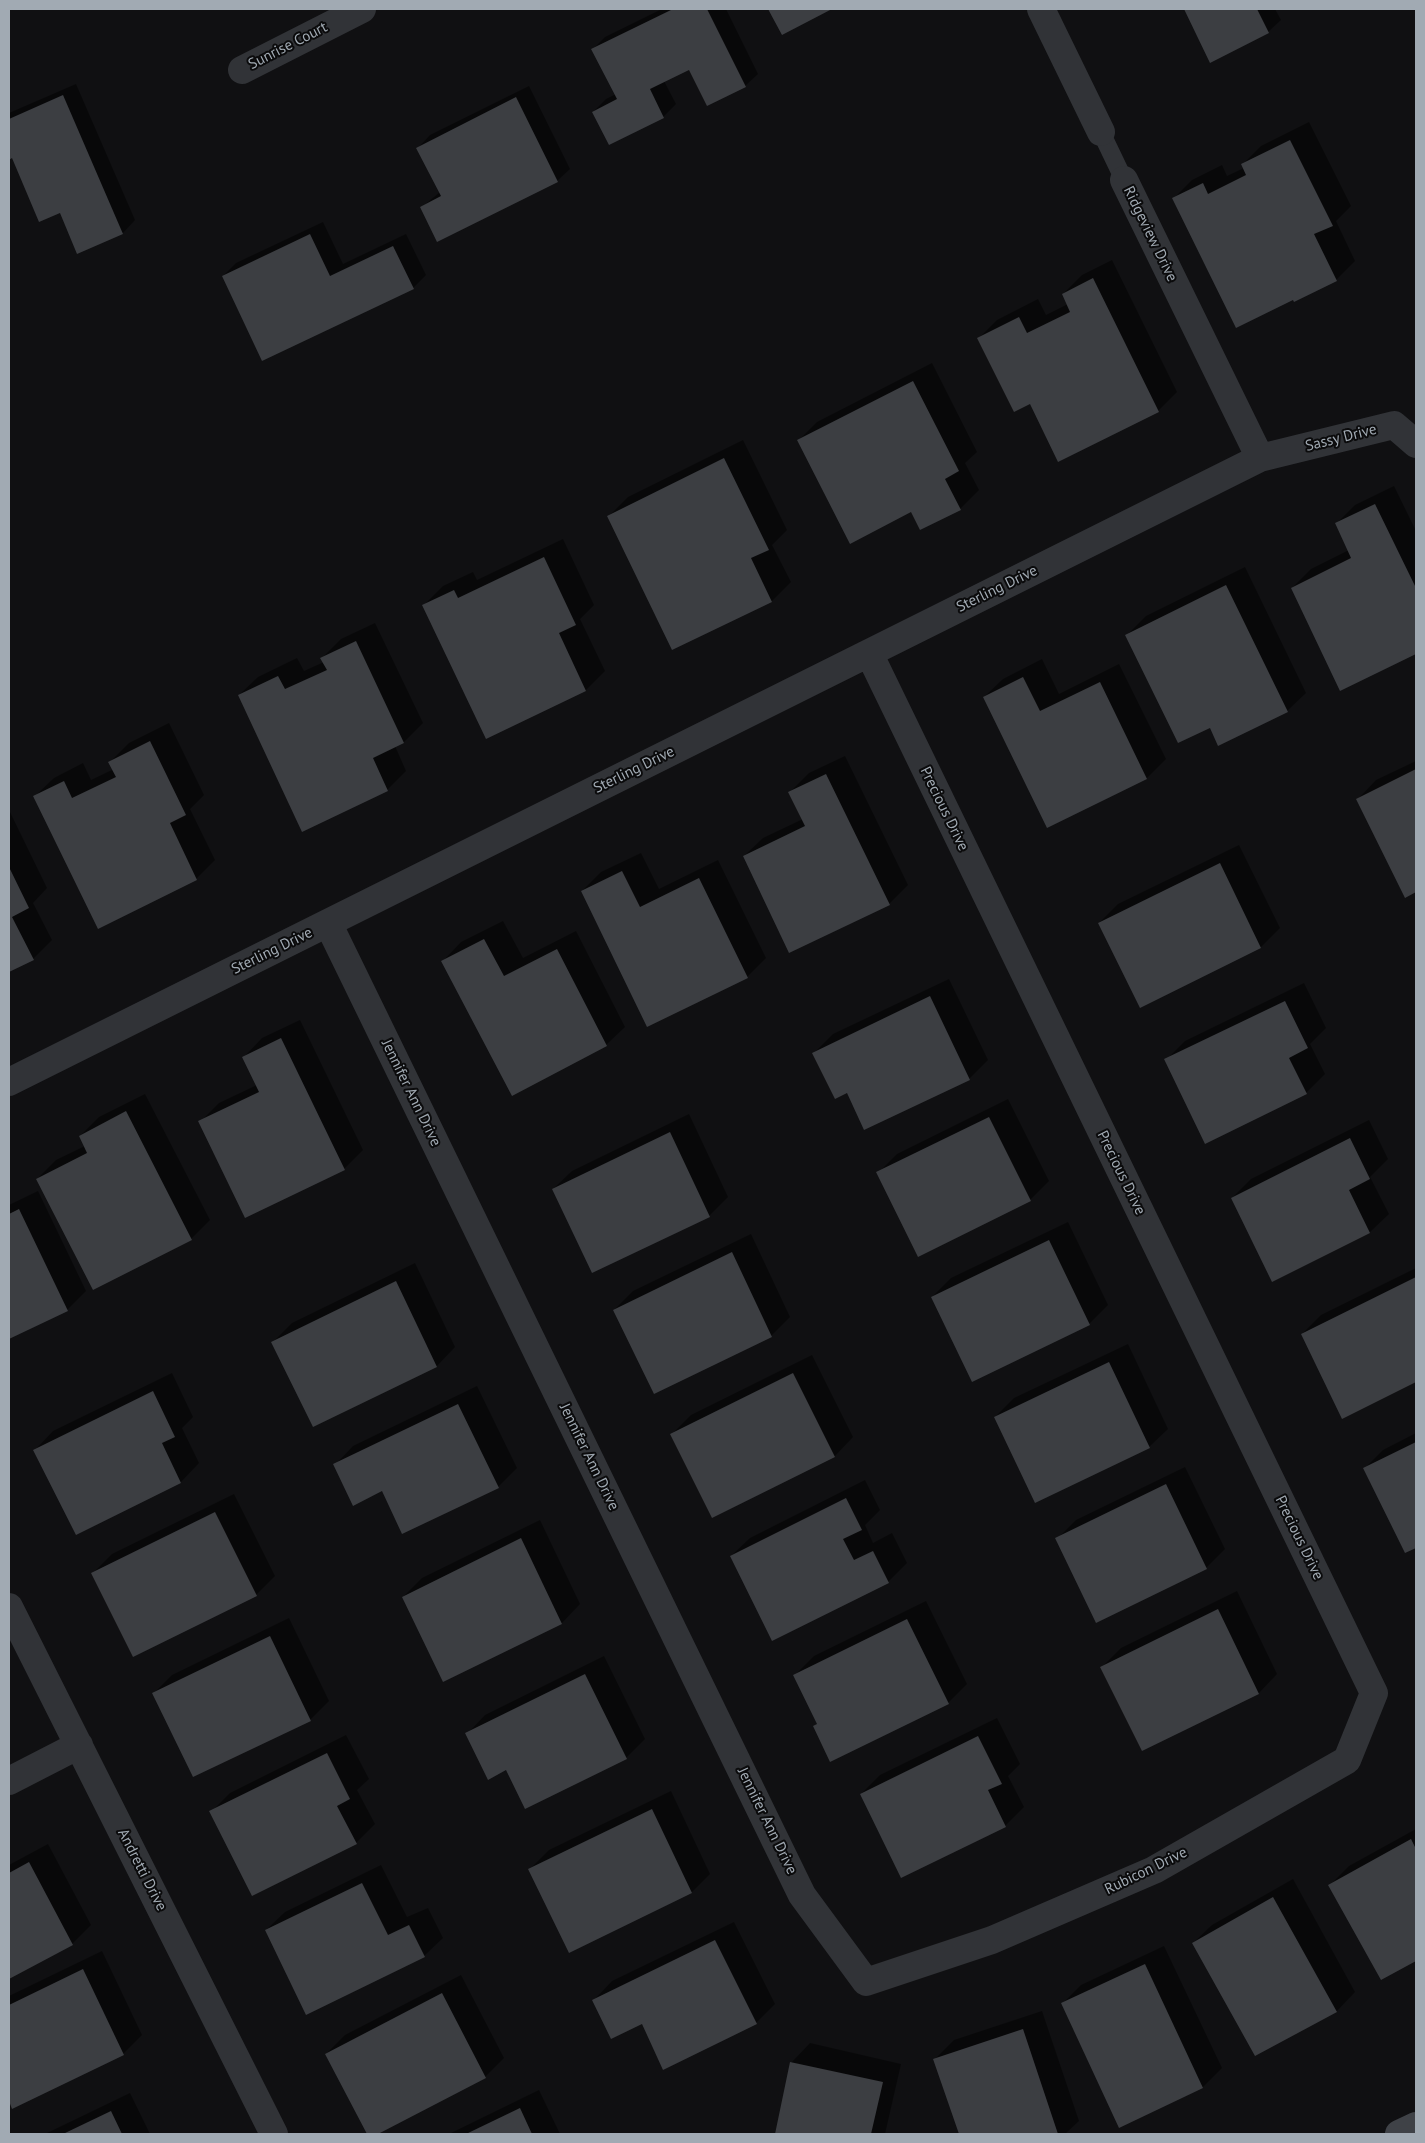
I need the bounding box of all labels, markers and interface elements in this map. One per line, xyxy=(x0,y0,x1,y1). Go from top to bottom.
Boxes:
street label: Sunrise Court xyxy=(246,18,330,74)
street label: Ridgeview Drive xyxy=(1119,183,1181,285)
street label: Sassy Drive xyxy=(1304,420,1378,456)
street label: Sterling Drive xyxy=(954,562,1040,616)
street label: Sterling Drive xyxy=(591,743,677,797)
street label: Precious Drive xyxy=(916,764,972,854)
street label: Sterling Drive xyxy=(229,924,315,978)
street label: Jennifer Ann Drive xyxy=(377,1037,445,1149)
street label: Precious Drive xyxy=(1093,1128,1149,1218)
street label: Jennifer Ann Drive xyxy=(555,1401,623,1513)
street label: Precious Drive xyxy=(1271,1493,1327,1583)
street label: Jennifer Ann Drive xyxy=(733,1765,801,1877)
street label: Andretti Drive xyxy=(114,1826,170,1914)
street label: Rubicon Drive xyxy=(1102,1843,1190,1899)

